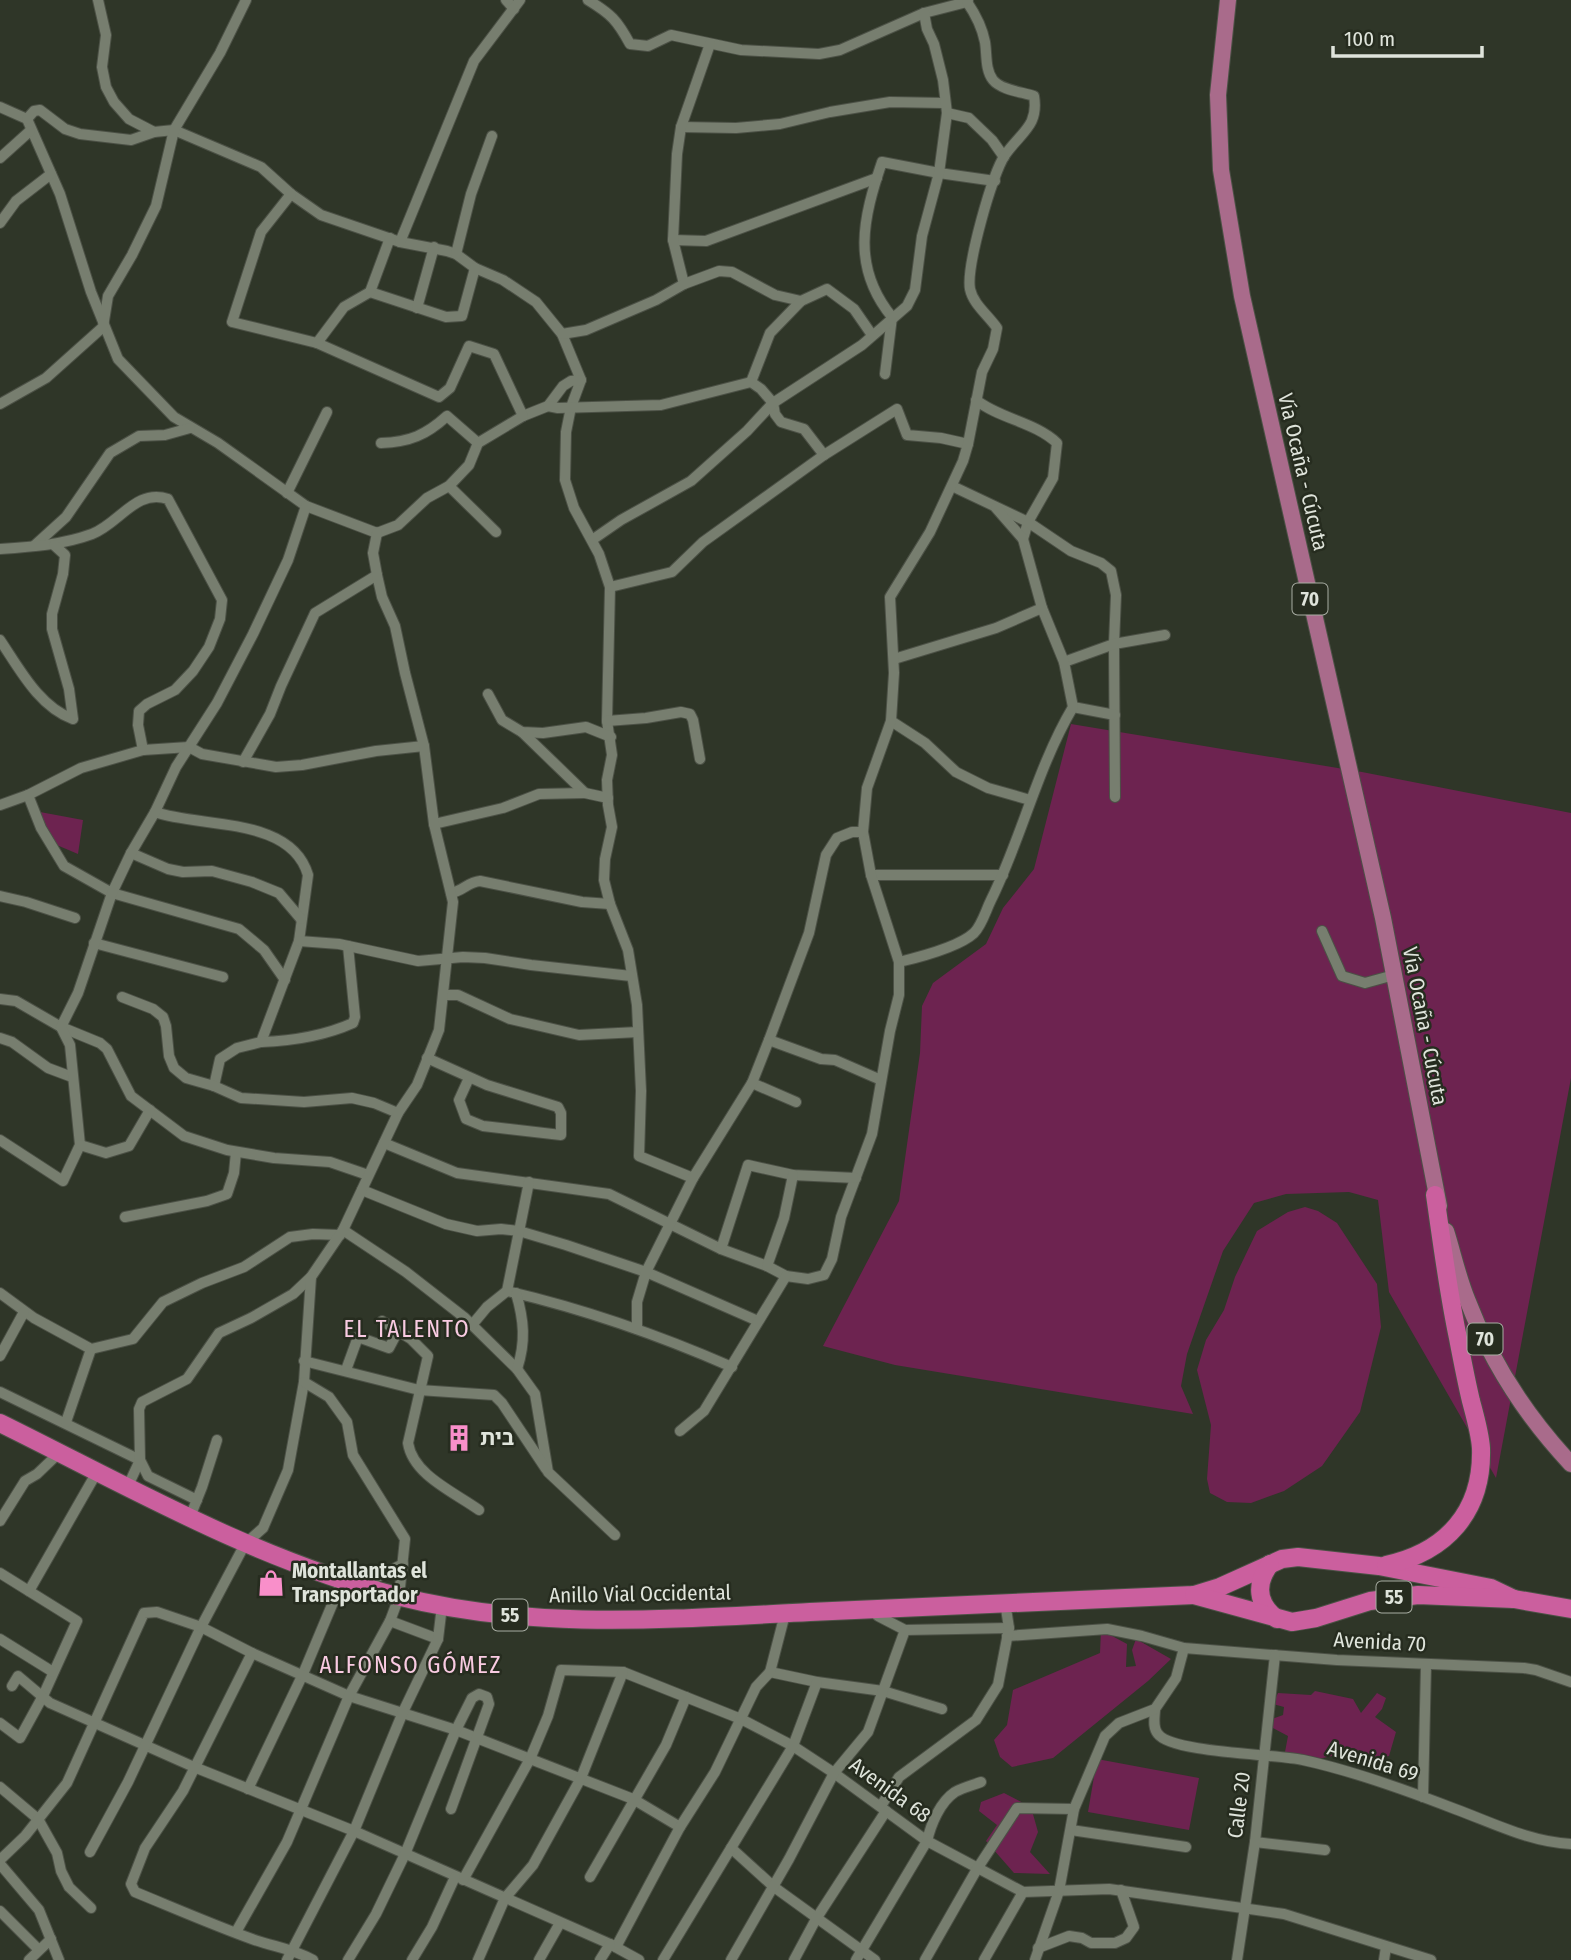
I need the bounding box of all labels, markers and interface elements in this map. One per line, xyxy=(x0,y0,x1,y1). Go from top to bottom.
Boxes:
scale bar xyxy=(1333,14,1482,58)
text: 100 m xyxy=(1344,26,1395,52)
street label: Vía Ocaña - Cúcuta xyxy=(1272,391,1334,553)
road number: 70 xyxy=(1292,584,1328,614)
street label: Vía Ocaña - Cúcuta xyxy=(1397,945,1453,1107)
district label: EL TALENTO xyxy=(343,1315,471,1343)
road number: 70 xyxy=(1468,1324,1502,1354)
building icon: בית xyxy=(444,1423,474,1453)
place label: בית xyxy=(480,1425,514,1451)
place label: Montallantas el Transportador xyxy=(292,1558,427,1608)
shop icon: Montallantas el Transportador xyxy=(256,1568,286,1598)
street label: Anillo Vial Occidental xyxy=(549,1579,732,1609)
road number: 55 xyxy=(1376,1582,1412,1612)
road number: 55 xyxy=(492,1600,528,1630)
street label: Avenida 70 xyxy=(1333,1627,1427,1657)
district label: ALFONSO GÓMEZ xyxy=(320,1651,502,1679)
street label: Avenida 69 xyxy=(1324,1735,1422,1787)
street label: Avenida 68 xyxy=(844,1752,936,1828)
street label: Calle 20 xyxy=(1222,1770,1256,1840)

